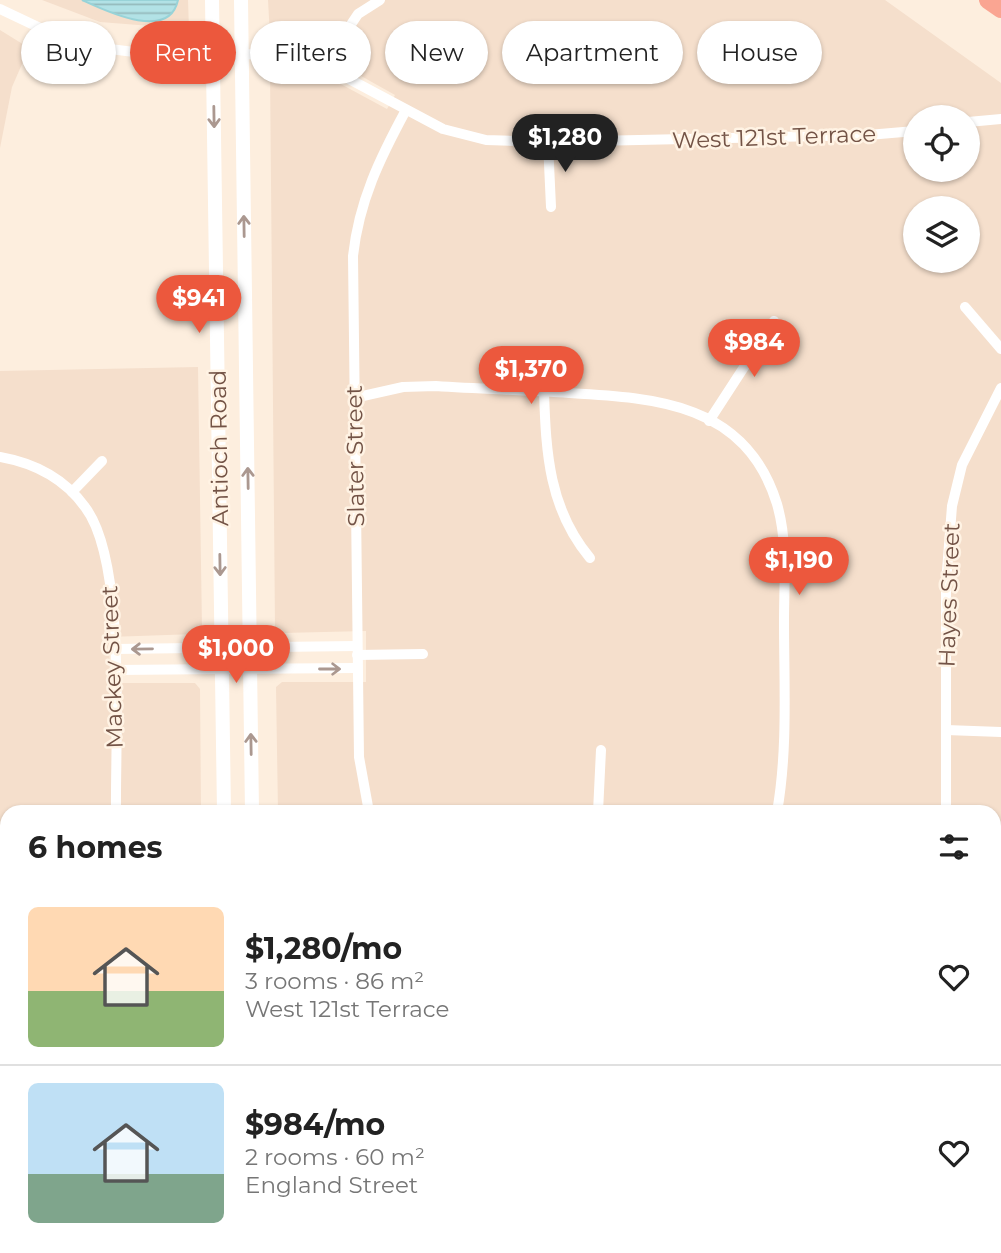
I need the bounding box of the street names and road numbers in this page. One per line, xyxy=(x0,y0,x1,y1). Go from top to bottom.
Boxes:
street label: West 121st Terrace xyxy=(671,119,877,155)
street label: Antioch Road xyxy=(204,370,234,526)
street label: Slater Street xyxy=(340,385,370,527)
street label: Hayes Street xyxy=(932,522,966,668)
street label: Mackey Street xyxy=(95,585,129,749)

